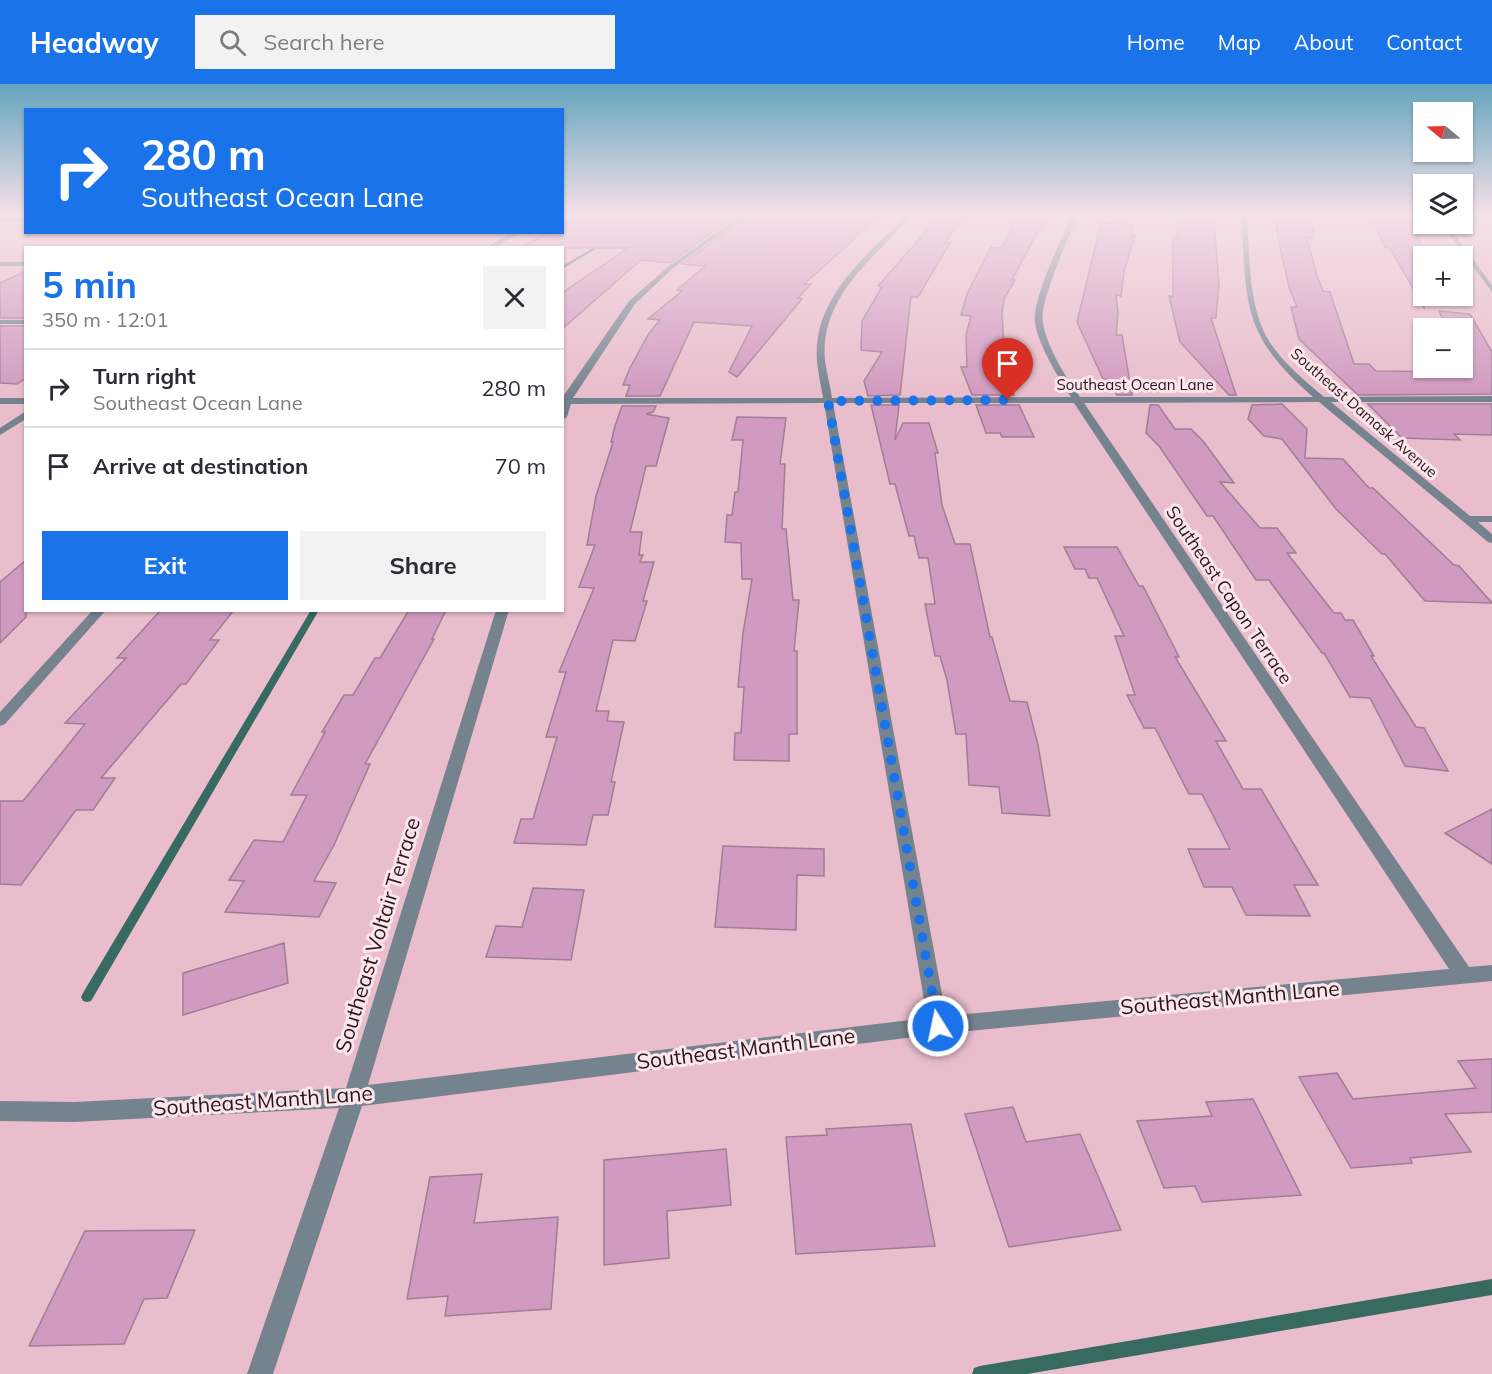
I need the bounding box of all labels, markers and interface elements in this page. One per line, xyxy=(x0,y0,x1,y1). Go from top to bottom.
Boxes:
search box xyxy=(195,15,615,69)
text: Headway xyxy=(30,25,159,60)
icon: search xyxy=(216,26,249,59)
text: Search here xyxy=(264,28,385,56)
text: Home xyxy=(1127,29,1185,55)
text: Map xyxy=(1218,29,1261,55)
text: About xyxy=(1294,29,1353,55)
text: Contact xyxy=(1386,29,1462,55)
north arrow xyxy=(1413,102,1473,162)
map controls xyxy=(1413,102,1473,378)
text: 280 m xyxy=(141,128,266,181)
icon: right xyxy=(42,132,120,210)
button: layers xyxy=(1413,174,1473,234)
text: Southeast Ocean Lane xyxy=(141,180,424,214)
button: + xyxy=(1413,246,1473,306)
text: 5 min xyxy=(42,262,137,307)
button: close xyxy=(483,266,546,329)
text: 350 m · 12:01 xyxy=(42,307,168,332)
button: − xyxy=(1413,318,1473,378)
pin xyxy=(982,338,1033,400)
street label: Southeast Damask Avenue xyxy=(1287,344,1442,481)
icon: arrive xyxy=(991,347,1024,380)
text: Turn right xyxy=(93,362,196,390)
icon: right xyxy=(42,372,75,405)
text: 280 m xyxy=(481,374,546,402)
street label: Southeast Ocean Lane xyxy=(1056,375,1214,394)
text: Southeast Ocean Lane xyxy=(93,390,303,415)
icon: arrive xyxy=(42,450,75,483)
text: Arrive at destination xyxy=(93,452,308,480)
text: 70 m xyxy=(495,452,546,480)
street label: Southeast Capon Terrace xyxy=(1161,501,1298,688)
button: Exit xyxy=(42,531,288,600)
button: Share xyxy=(300,531,546,600)
street label: Southeast Voltair Terrace xyxy=(329,814,425,1055)
street label: Southeast Manth Lane xyxy=(1119,974,1341,1020)
position arrow xyxy=(906,994,970,1058)
street label: Southeast Manth Lane xyxy=(635,1022,857,1074)
street label: Southeast Manth Lane xyxy=(152,1079,373,1121)

